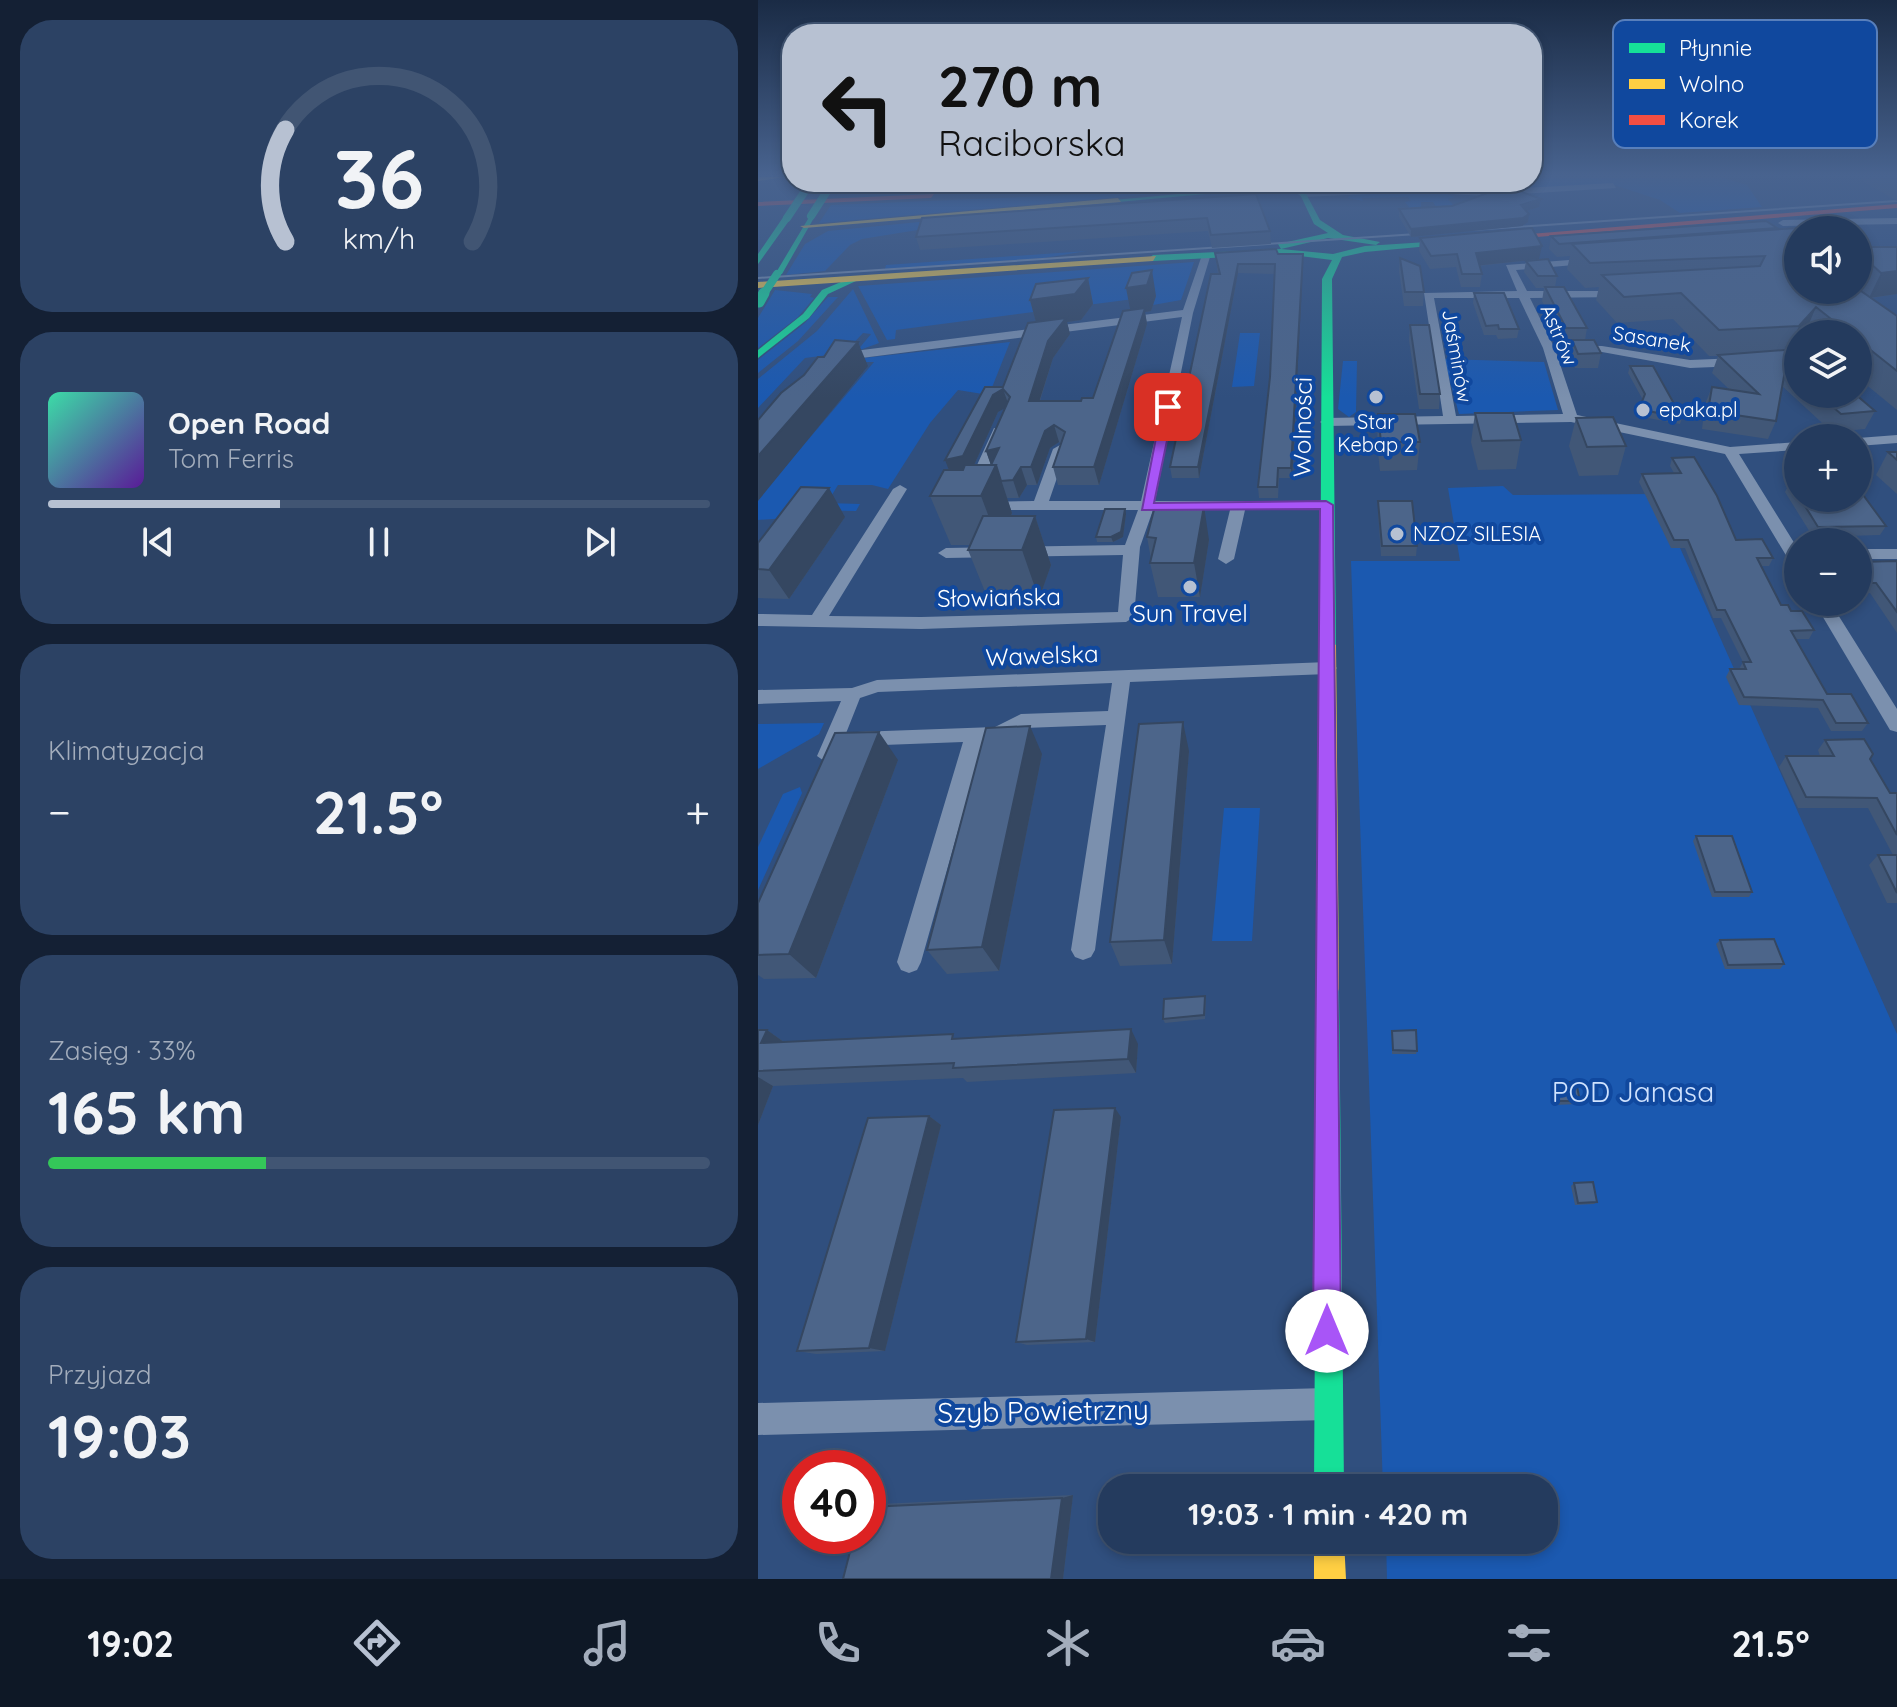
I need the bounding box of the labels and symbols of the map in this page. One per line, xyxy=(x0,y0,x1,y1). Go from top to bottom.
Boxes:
legend xyxy=(1613,20,1877,148)
text: Płynnie xyxy=(1679,34,1752,62)
text: Wolno xyxy=(1679,70,1744,98)
text: Korek xyxy=(1679,106,1739,134)
street label: Astrów xyxy=(1535,301,1583,369)
street label: Jaśminów xyxy=(1437,307,1478,404)
street label: Sasanek xyxy=(1611,320,1693,357)
pin xyxy=(1134,373,1202,441)
street label: Wolności xyxy=(1286,377,1318,477)
marker: Star Kebap 2 xyxy=(1367,388,1385,406)
place label: epaka.pl xyxy=(1659,397,1738,422)
marker: epaka.pl xyxy=(1634,401,1652,419)
place label: Star Kebap 2 xyxy=(1337,409,1415,457)
place label: NZOZ SILESIA xyxy=(1413,521,1541,546)
marker: NZOZ SILESIA xyxy=(1388,525,1406,543)
marker: Sun Travel xyxy=(1181,578,1199,596)
street label: Słowiańska xyxy=(937,581,1061,613)
place label: Sun Travel xyxy=(1132,598,1248,628)
street label: Wawelska xyxy=(985,638,1099,672)
park label: POD Janasa xyxy=(1552,1074,1714,1109)
position arrow xyxy=(1285,1289,1369,1373)
street label: Szyb Powietrzny xyxy=(937,1391,1149,1430)
speed limit sign: 40 xyxy=(782,1450,886,1554)

